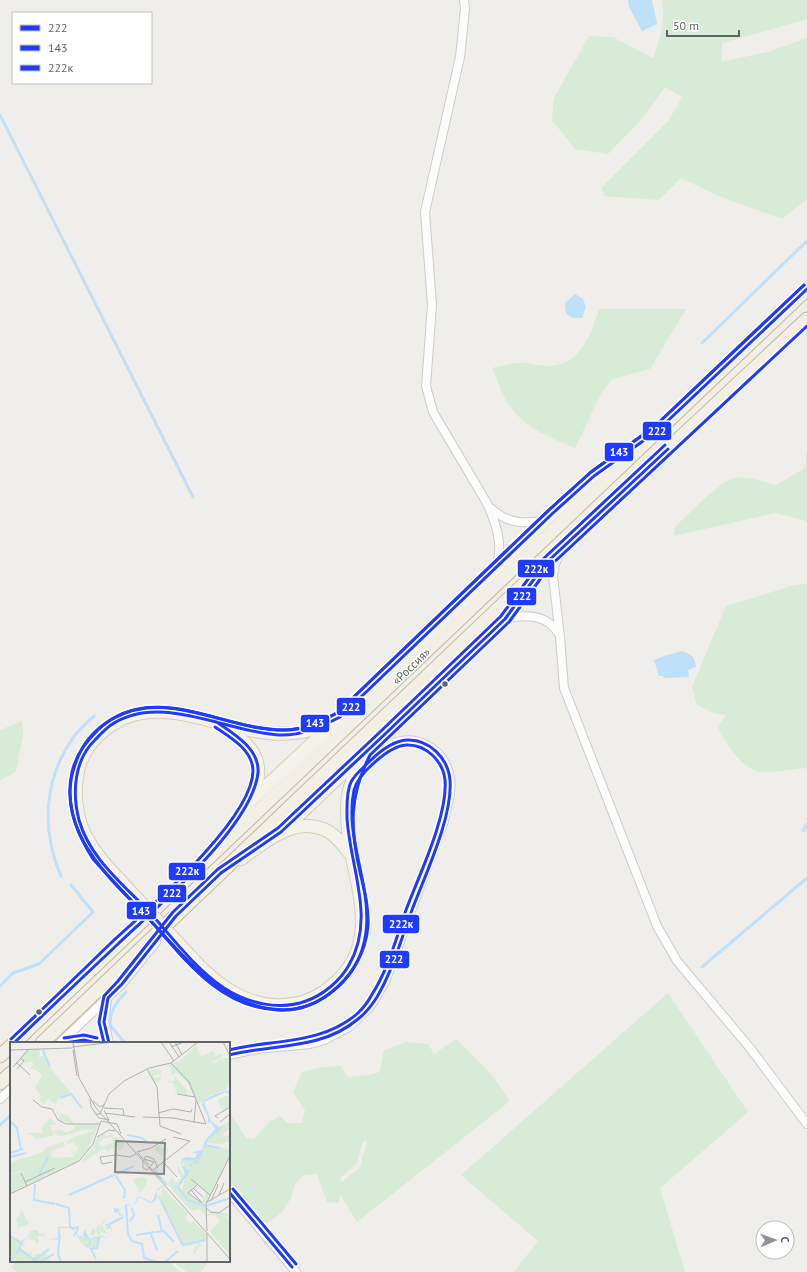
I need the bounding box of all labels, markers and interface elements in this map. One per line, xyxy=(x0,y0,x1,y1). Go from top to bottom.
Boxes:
legend xyxy=(12,12,152,84)
scale bar xyxy=(667,12,739,38)
text: 50 m xyxy=(673,18,699,33)
text: 222 xyxy=(48,20,68,35)
text: 143 xyxy=(48,40,68,55)
text: 222к xyxy=(48,60,74,75)
line badge: 222 xyxy=(642,421,672,441)
text: 222 xyxy=(648,424,666,438)
line badge: 143 xyxy=(604,442,634,462)
text: 143 xyxy=(610,445,628,459)
line badge: 222к xyxy=(517,559,555,578)
text: 222к xyxy=(524,562,549,576)
line badge: 222 xyxy=(506,587,537,606)
text: 222 xyxy=(513,589,531,603)
street label: «Россия» xyxy=(389,644,433,688)
unlabelled marker xyxy=(440,679,450,689)
line badge: 222 xyxy=(336,697,366,716)
text: 222 xyxy=(342,700,360,714)
line badge: 143 xyxy=(300,714,330,733)
text: 143 xyxy=(306,716,324,730)
line badge: 222к xyxy=(168,862,206,881)
text: 222к xyxy=(175,864,200,878)
line badge: 222 xyxy=(157,884,187,903)
text: 222 xyxy=(163,886,181,900)
line badge: 143 xyxy=(126,901,157,920)
text: 143 xyxy=(132,904,150,918)
line badge: 222к xyxy=(382,914,420,934)
text: 222к xyxy=(389,917,414,931)
line badge: 222 xyxy=(379,950,410,969)
text: 222 xyxy=(385,952,403,966)
unlabelled marker xyxy=(34,1007,44,1017)
inset map xyxy=(10,1042,230,1262)
north arrow xyxy=(755,1220,795,1260)
text: С xyxy=(778,1236,792,1243)

